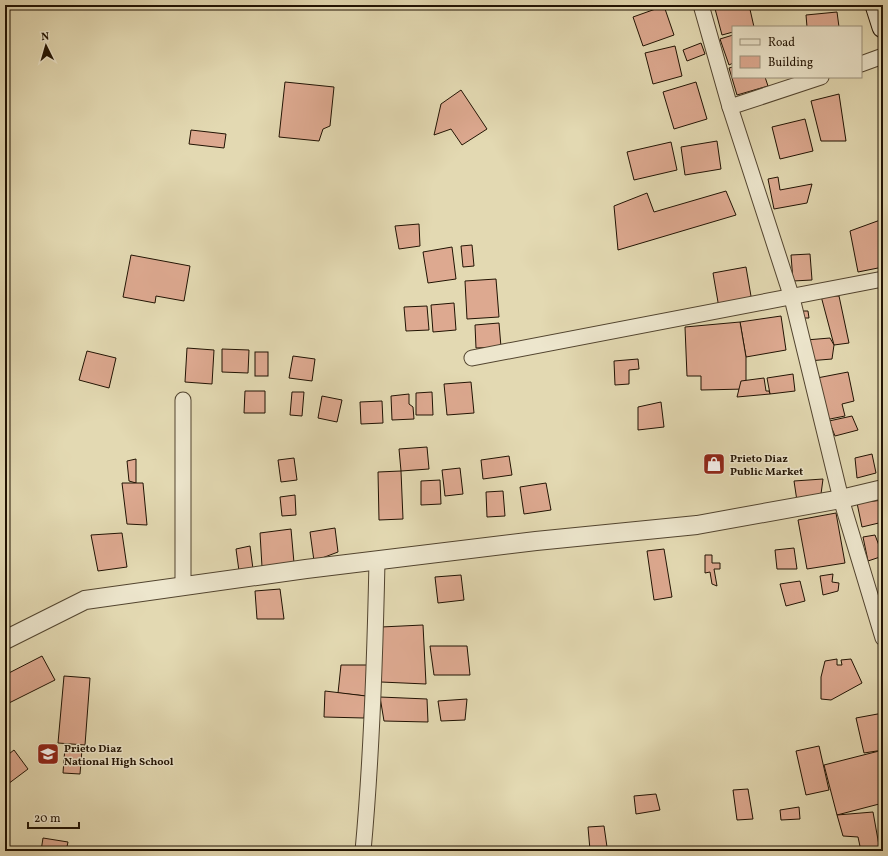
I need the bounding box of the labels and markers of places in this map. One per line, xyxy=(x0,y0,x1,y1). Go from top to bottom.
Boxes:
shop icon: Prieto Diaz Public Market xyxy=(701,451,727,477)
place label: Prieto Diaz Public Market xyxy=(730,452,803,480)
school or university icon: Prieto Diaz National High School xyxy=(35,741,61,767)
place label: Prieto Diaz National High School xyxy=(64,742,174,770)

